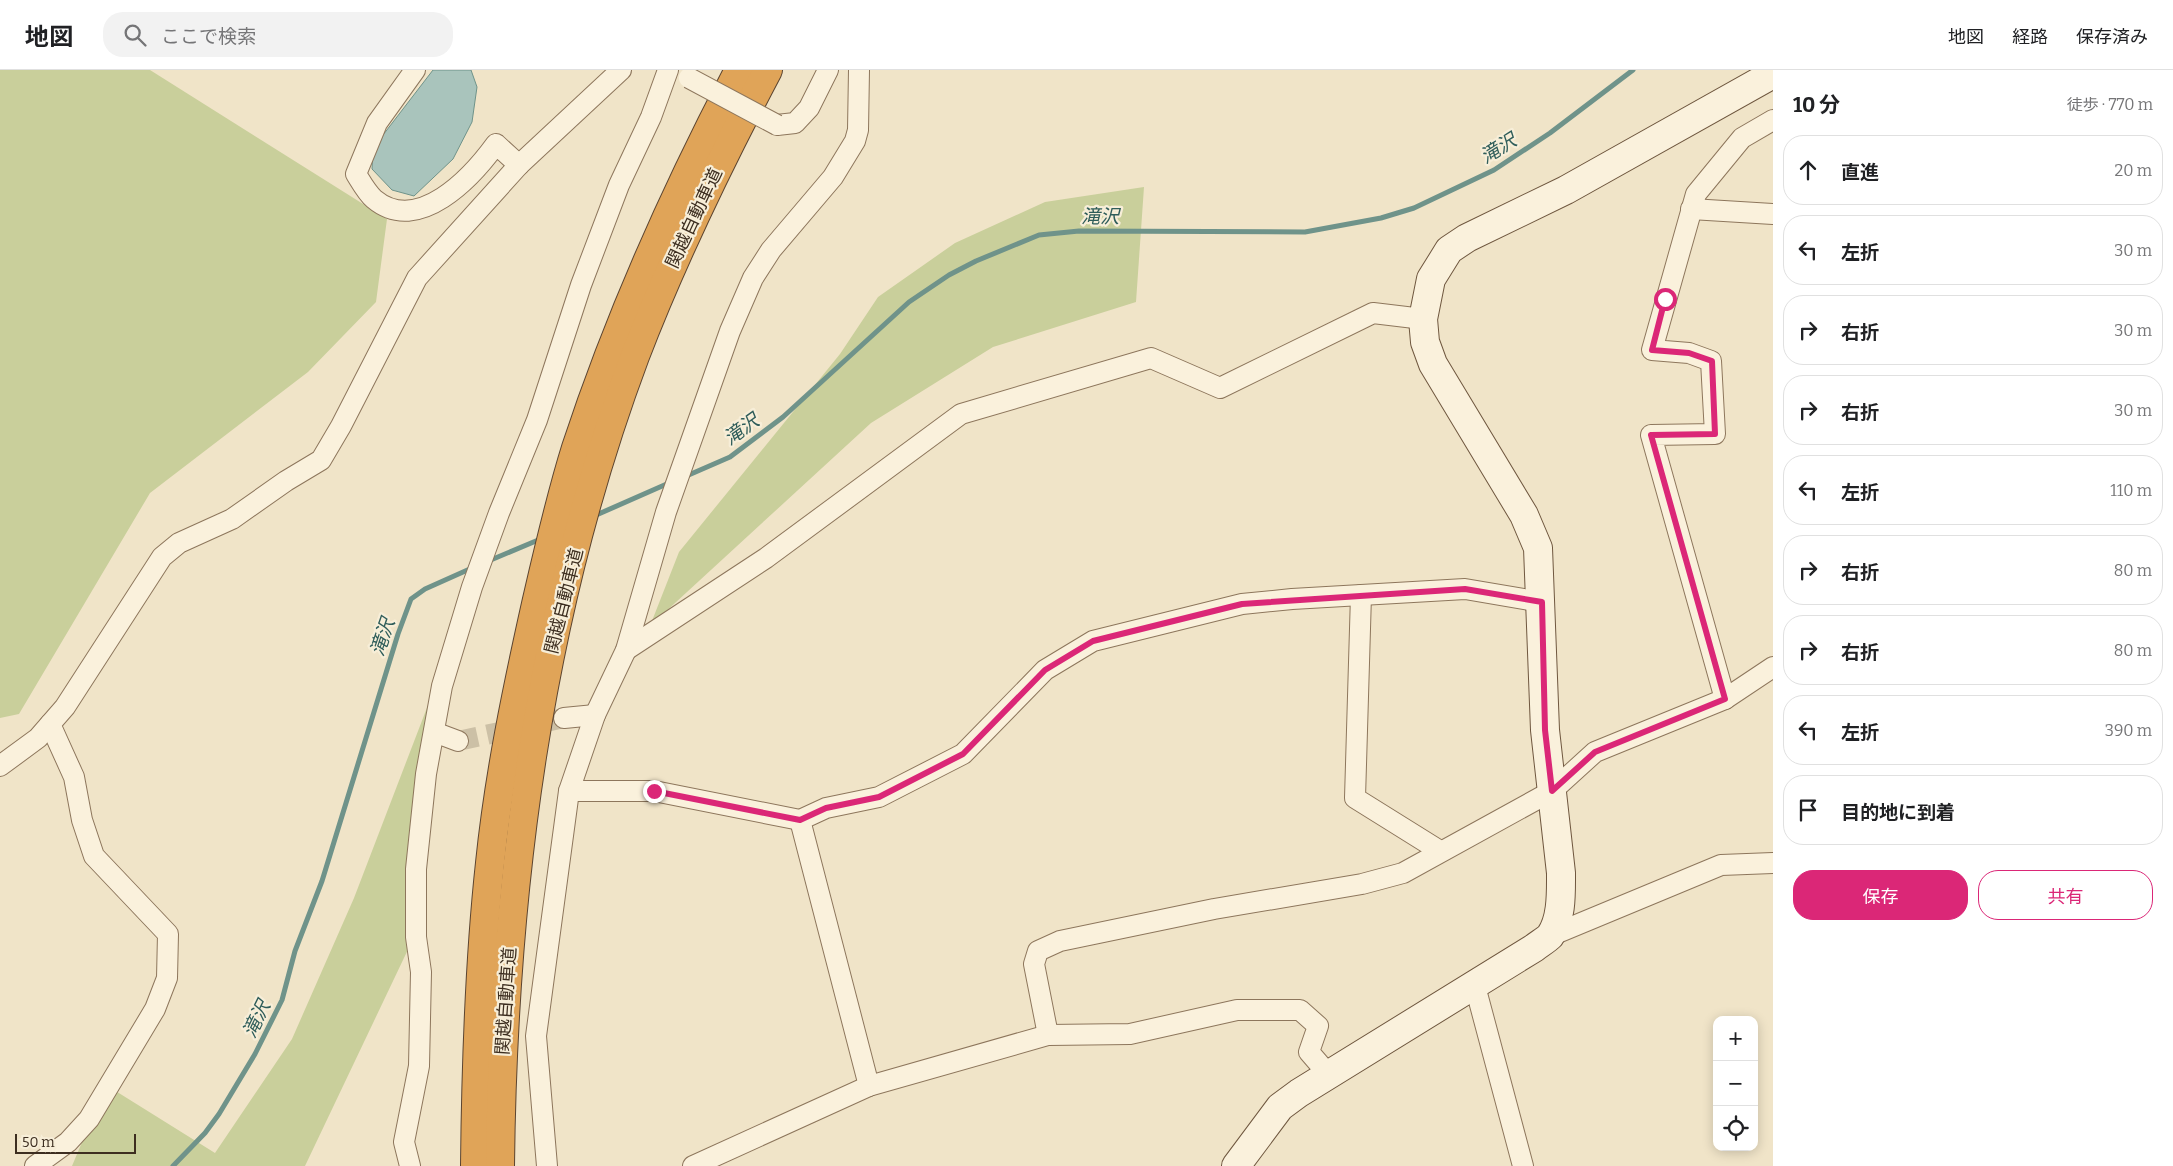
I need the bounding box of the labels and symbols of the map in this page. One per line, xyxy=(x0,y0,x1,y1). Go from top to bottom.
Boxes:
water label: 滝沢 xyxy=(1476,127,1523,168)
street label: 関越自動車道 xyxy=(661,164,727,272)
water label: 滝沢 xyxy=(1081,205,1122,228)
route start xyxy=(1654,288,1677,311)
water label: 滝沢 xyxy=(719,407,766,450)
street label: 関越自動車道 xyxy=(540,546,588,656)
water label: 滝沢 xyxy=(365,613,401,659)
route end xyxy=(643,780,666,803)
street label: 関越自動車道 xyxy=(491,946,521,1056)
water label: 滝沢 xyxy=(238,994,276,1041)
scale bar xyxy=(15,1131,136,1154)

